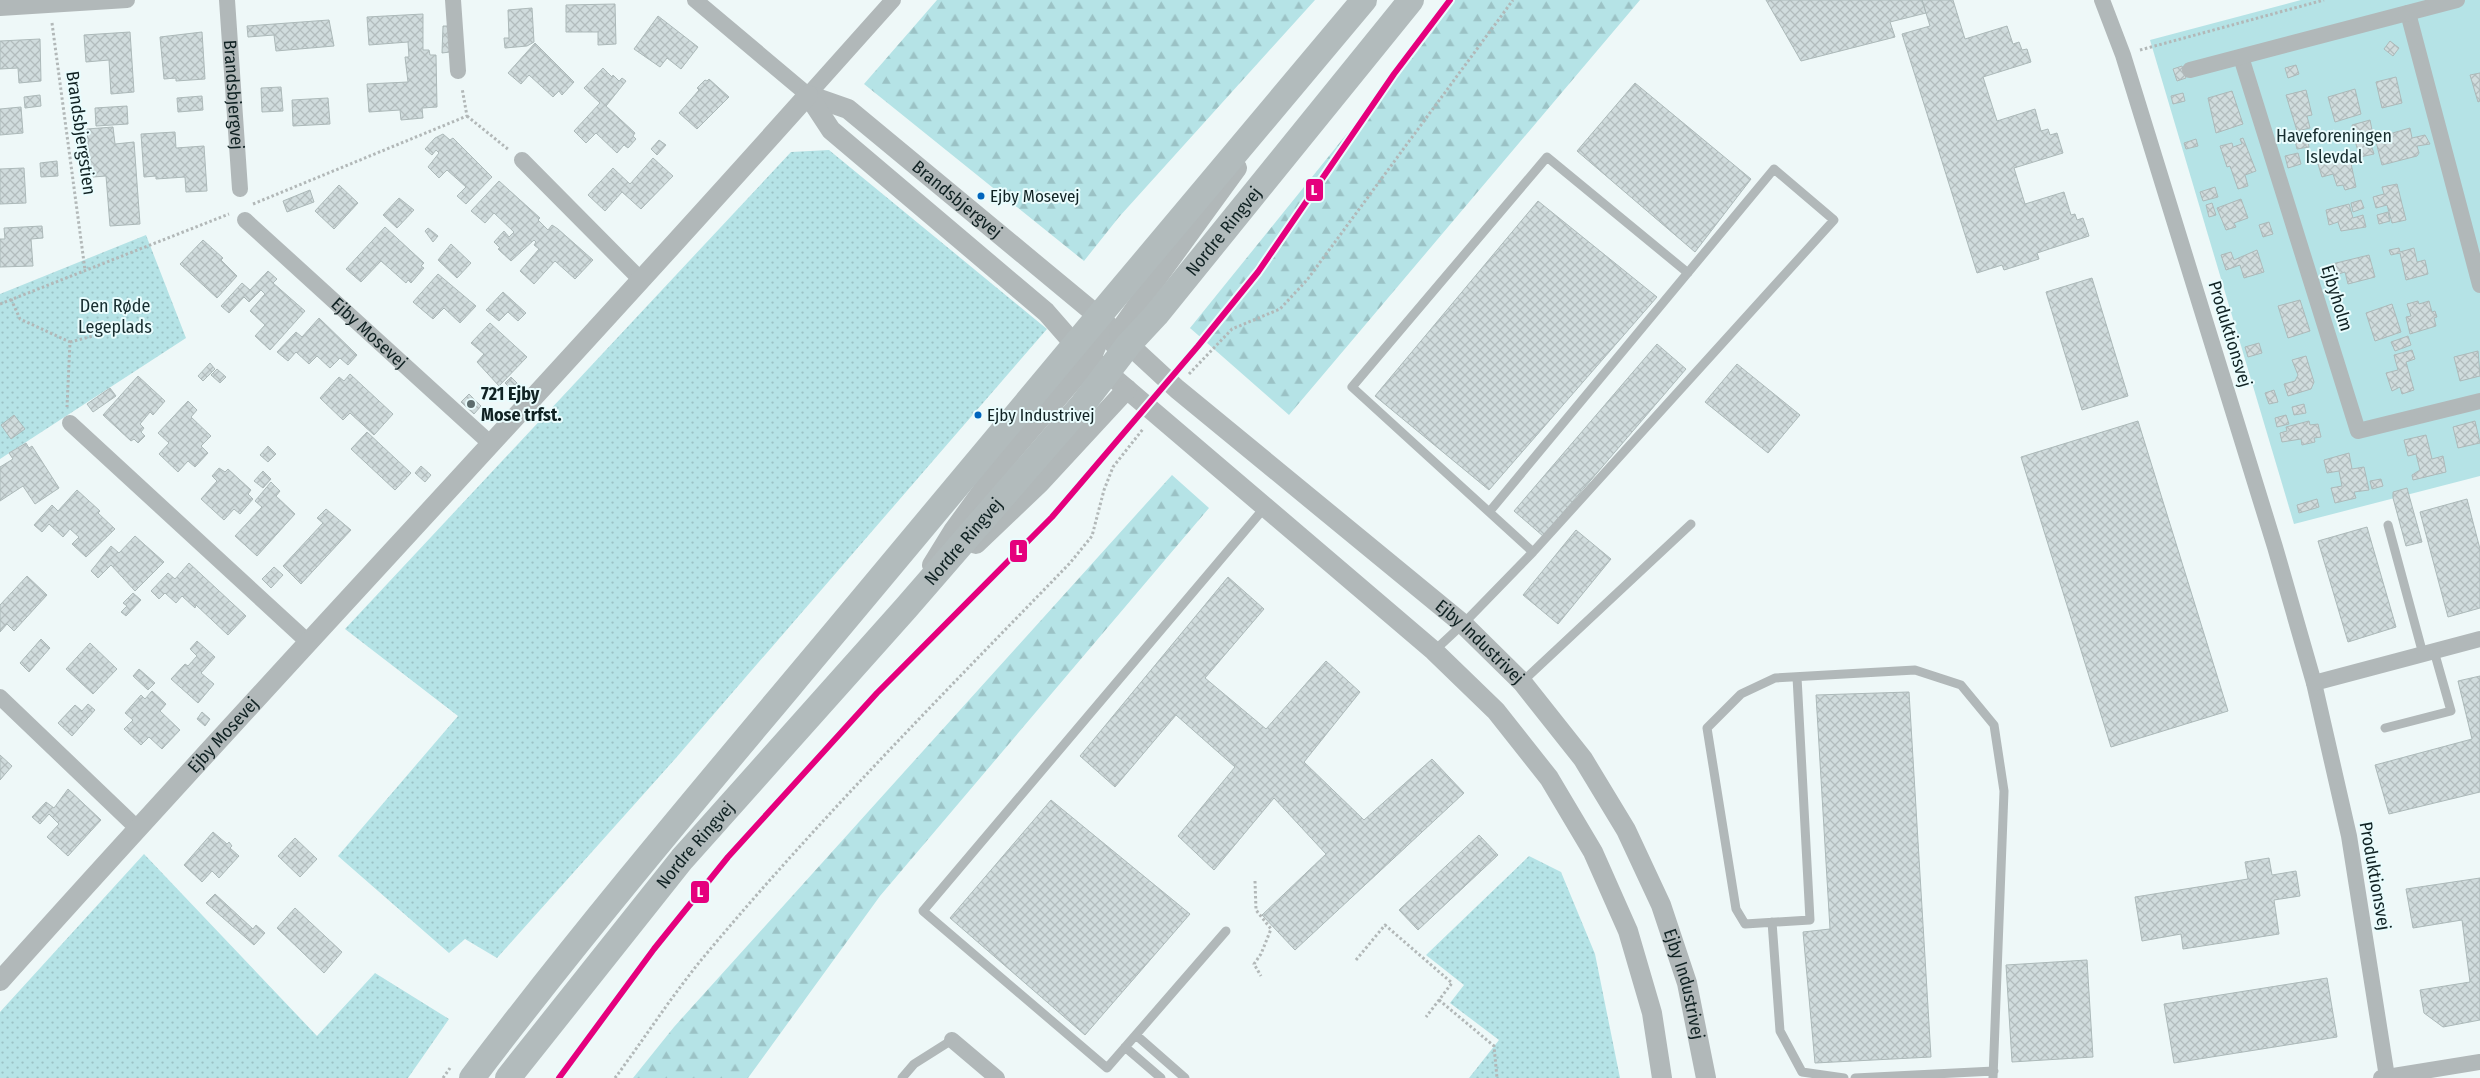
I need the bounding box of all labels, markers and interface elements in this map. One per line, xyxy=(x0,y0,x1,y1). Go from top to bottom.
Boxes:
street label: Brandsbjergvej xyxy=(219,39,248,151)
street label: Brandsbjergstien xyxy=(61,70,101,196)
park label: Haveforeningen Islevdal xyxy=(2276,125,2392,168)
street label: Brandsbjergvej xyxy=(908,156,1007,243)
line badge: L xyxy=(1305,178,1324,202)
street label: Nordre Ringvej xyxy=(1181,182,1266,280)
text: L xyxy=(1311,182,1318,199)
place label: Ejby Mosevej xyxy=(990,186,1080,207)
marker: Ejby Mosevej xyxy=(976,191,986,201)
street label: Ejbyholm xyxy=(2317,262,2357,334)
street label: Produktionsvej xyxy=(2203,278,2257,390)
street label: Ejby Mosevej xyxy=(327,293,412,373)
park label: Den Røde Legeplads xyxy=(78,295,152,338)
place label: 721 Ejby Mose trfst. xyxy=(481,383,562,426)
marker: 721 Ejby Mose trfst. xyxy=(465,398,477,410)
place label: Ejby Industrivej xyxy=(987,405,1094,426)
marker: Ejby Industrivej xyxy=(973,410,983,420)
street label: Nordre Ringvej xyxy=(920,493,1007,590)
line badge: L xyxy=(1009,539,1028,563)
text: L xyxy=(1016,542,1023,559)
street label: Ejby Industrivej xyxy=(1431,595,1529,689)
street label: Ejby Mosevej xyxy=(183,693,263,778)
street label: Nordre Ringvej xyxy=(652,797,739,893)
street label: Produktionsvej xyxy=(2355,820,2395,932)
line badge: L xyxy=(690,880,710,904)
text: L xyxy=(697,884,704,901)
street label: Ejby Industrivej xyxy=(1659,926,1709,1041)

